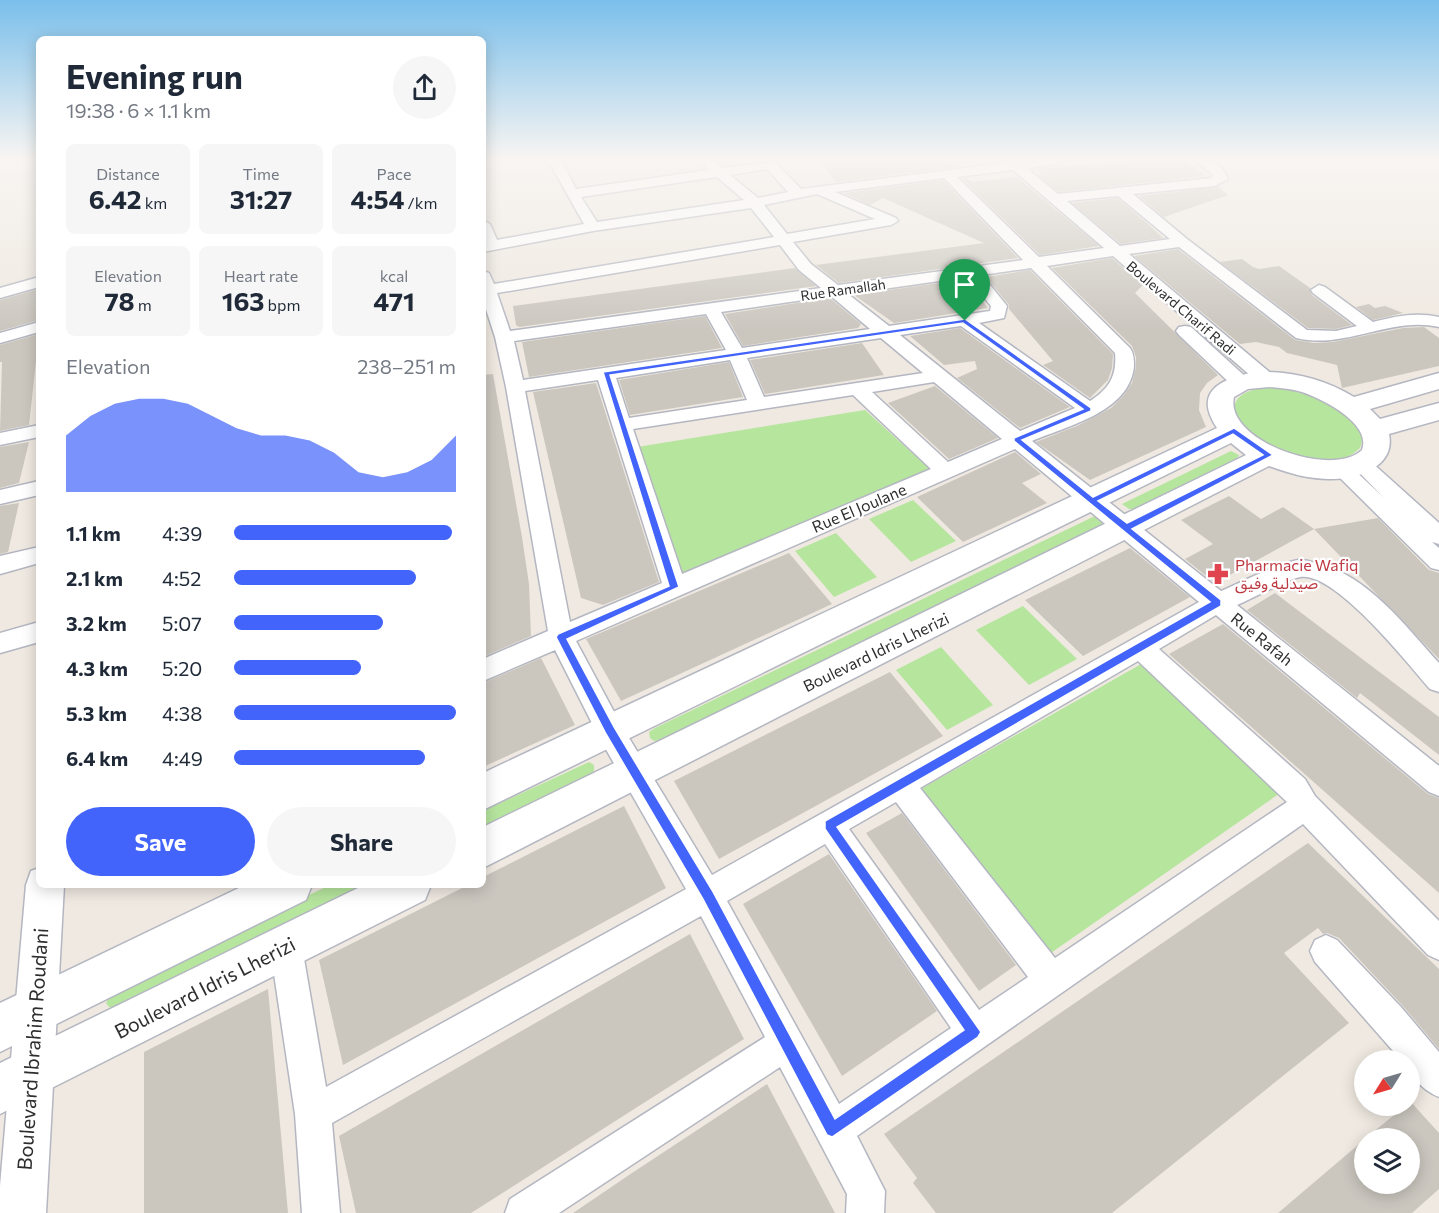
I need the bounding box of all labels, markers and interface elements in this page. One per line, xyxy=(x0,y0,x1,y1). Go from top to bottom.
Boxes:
text: Evening run xyxy=(66,55,243,96)
button: share xyxy=(393,56,456,119)
text: 19:38 · 6 × 1.1 km xyxy=(66,98,211,122)
text: Distance xyxy=(96,164,160,183)
text: Time xyxy=(243,164,279,183)
text: Pace xyxy=(377,164,411,183)
text: 6.42 xyxy=(89,183,142,214)
text: 31:27 xyxy=(230,183,292,214)
text: 4:54 xyxy=(351,183,405,214)
text: km xyxy=(142,193,167,212)
text: /km xyxy=(405,193,437,212)
street label: Boulevard Charif Radi xyxy=(1123,257,1239,358)
pin xyxy=(939,259,990,321)
text: Elevation xyxy=(94,266,162,285)
text: Heart rate xyxy=(224,266,298,285)
text: kcal xyxy=(380,266,408,285)
icon: arrive xyxy=(948,268,981,301)
street label: Rue Ramallah xyxy=(799,275,887,304)
text: 78 xyxy=(104,285,135,316)
text: 163 xyxy=(222,285,264,316)
text: 471 xyxy=(373,285,415,316)
text: m xyxy=(135,295,152,314)
text: bpm xyxy=(264,295,300,314)
text: Elevation xyxy=(66,354,151,378)
text: 238–251 m xyxy=(357,354,456,378)
street label: Rue El Joulane xyxy=(809,479,909,536)
text: 1.1 km xyxy=(66,521,121,545)
text: 4:39 xyxy=(162,521,202,545)
place label: Pharmacie Wafiq صيدلية وفيق xyxy=(1235,555,1358,594)
pharmacy icon: Pharmacie Wafiq صيدلية وفيق xyxy=(1206,562,1230,586)
text: 2.1 km xyxy=(66,566,123,590)
text: 4:52 xyxy=(162,566,201,590)
street label: Boulevard Idris Lherizi xyxy=(800,608,952,695)
street label: Rue Rafah xyxy=(1228,608,1297,669)
text: 3.2 km xyxy=(66,611,127,635)
text: 5:07 xyxy=(162,611,202,635)
text: 4.3 km xyxy=(66,656,128,680)
text: 5:20 xyxy=(162,656,202,680)
text: 5.3 km xyxy=(66,701,127,725)
text: 4:38 xyxy=(162,701,202,725)
text: 6.4 km xyxy=(66,746,128,770)
text: 4:49 xyxy=(162,746,203,770)
button: Save xyxy=(66,807,255,876)
button: Share xyxy=(267,807,456,876)
street label: Boulevard Ibrahim Roudani xyxy=(12,927,52,1171)
street label: Boulevard Idris Lherizi xyxy=(110,931,299,1043)
north arrow xyxy=(1354,1050,1420,1116)
map controls xyxy=(1354,1050,1420,1194)
button: layers xyxy=(1354,1128,1420,1194)

